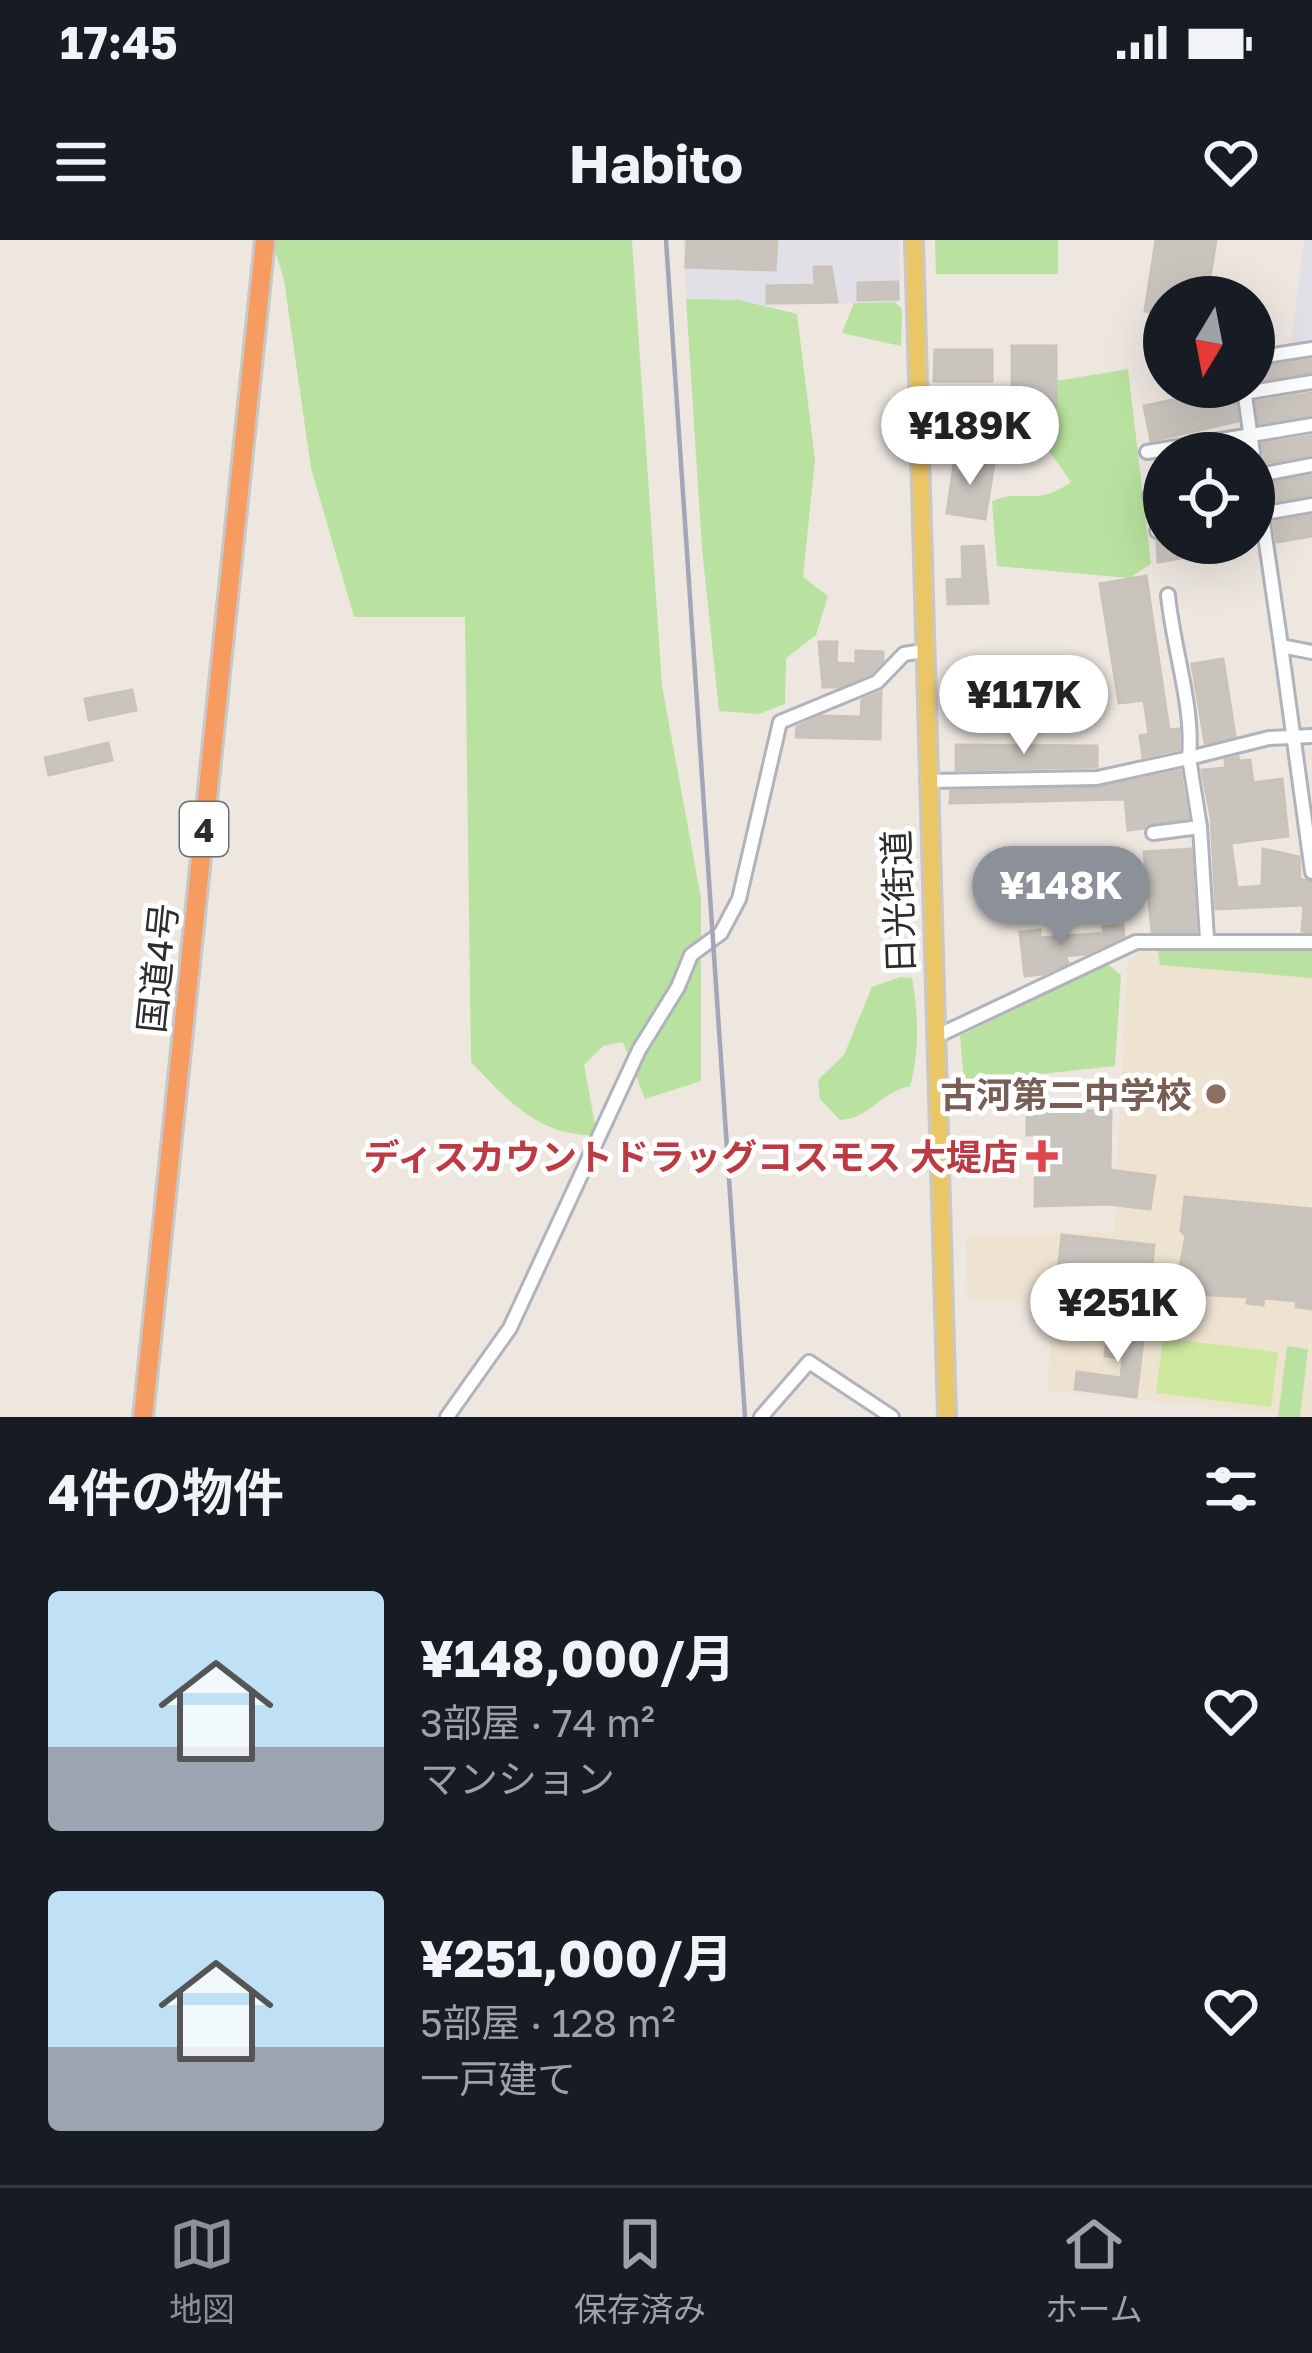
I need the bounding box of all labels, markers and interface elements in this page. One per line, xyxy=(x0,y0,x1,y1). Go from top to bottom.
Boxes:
text: 17:45 xyxy=(60,15,178,69)
icon: menu xyxy=(48,129,114,195)
icon: heart xyxy=(1198,129,1264,195)
text: Habito xyxy=(569,130,743,195)
north arrow xyxy=(1143,276,1275,408)
map controls xyxy=(1143,276,1275,564)
pin: ¥189K xyxy=(886,386,1054,488)
text: ¥189K xyxy=(908,401,1032,448)
button: locate xyxy=(1143,432,1275,564)
pin: ¥117K xyxy=(940,655,1108,757)
text: ¥117K xyxy=(966,670,1082,717)
road number: 4 xyxy=(180,802,228,856)
street label: 日光街道 xyxy=(874,829,922,975)
pin: ¥148K xyxy=(977,846,1145,948)
text: ¥148K xyxy=(999,861,1123,908)
street label: 国道4号 xyxy=(129,901,185,1035)
place label: 古河第二中学校 xyxy=(940,1073,1192,1116)
marker: 古河第二中学校 xyxy=(1203,1081,1229,1107)
place label: ディスカウントドラッグコスモス 大堤店 xyxy=(364,1135,1018,1178)
marker: ディスカウントドラッグコスモス 大堤店 xyxy=(1029,1143,1055,1169)
pin: ¥251K xyxy=(1034,1263,1202,1365)
text: ¥251K xyxy=(1057,1278,1179,1325)
icon: filters xyxy=(1198,1456,1264,1522)
text: 4件の物件 xyxy=(48,1461,284,1522)
text: ¥148,000/月 xyxy=(420,1627,736,1688)
icon: home xyxy=(144,1639,288,1783)
icon: heart xyxy=(1198,1678,1264,1744)
text: 3部屋 · 74 m² xyxy=(420,1699,655,1746)
text: マンション xyxy=(420,1755,615,1802)
text: ¥251,000/月 xyxy=(420,1927,733,1988)
icon: home xyxy=(144,1939,288,2083)
icon: heart xyxy=(1198,1978,1264,2044)
text: 5部屋 · 128 m² xyxy=(420,1999,675,2046)
text: 一戸建て xyxy=(420,2055,576,2102)
tab: 地図 xyxy=(169,2211,235,2331)
tab: 保存済み xyxy=(574,2211,706,2331)
tab: ホーム xyxy=(1045,2211,1143,2331)

